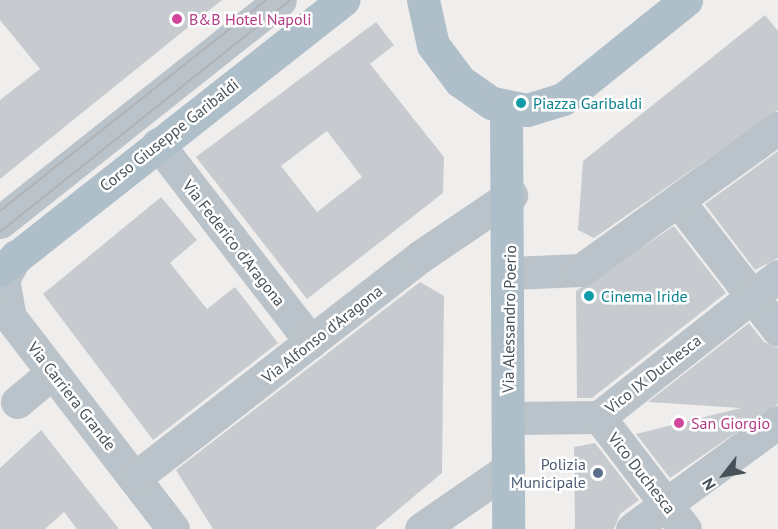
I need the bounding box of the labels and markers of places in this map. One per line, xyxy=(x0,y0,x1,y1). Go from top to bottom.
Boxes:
place label: B&B Hotel Napoli xyxy=(189,9,312,29)
marker: B&B Hotel Napoli xyxy=(170,12,184,26)
place label: Piazza Garibaldi xyxy=(533,93,642,113)
marker: Piazza Garibaldi xyxy=(514,96,528,110)
place label: Cinema Iride xyxy=(601,286,688,306)
marker: Cinema Iride xyxy=(582,289,596,303)
place label: San Giorgio xyxy=(691,413,770,433)
marker: San Giorgio xyxy=(672,416,686,430)
place label: Polizia Municipale xyxy=(511,454,586,492)
marker: Polizia Municipale xyxy=(591,466,605,480)

